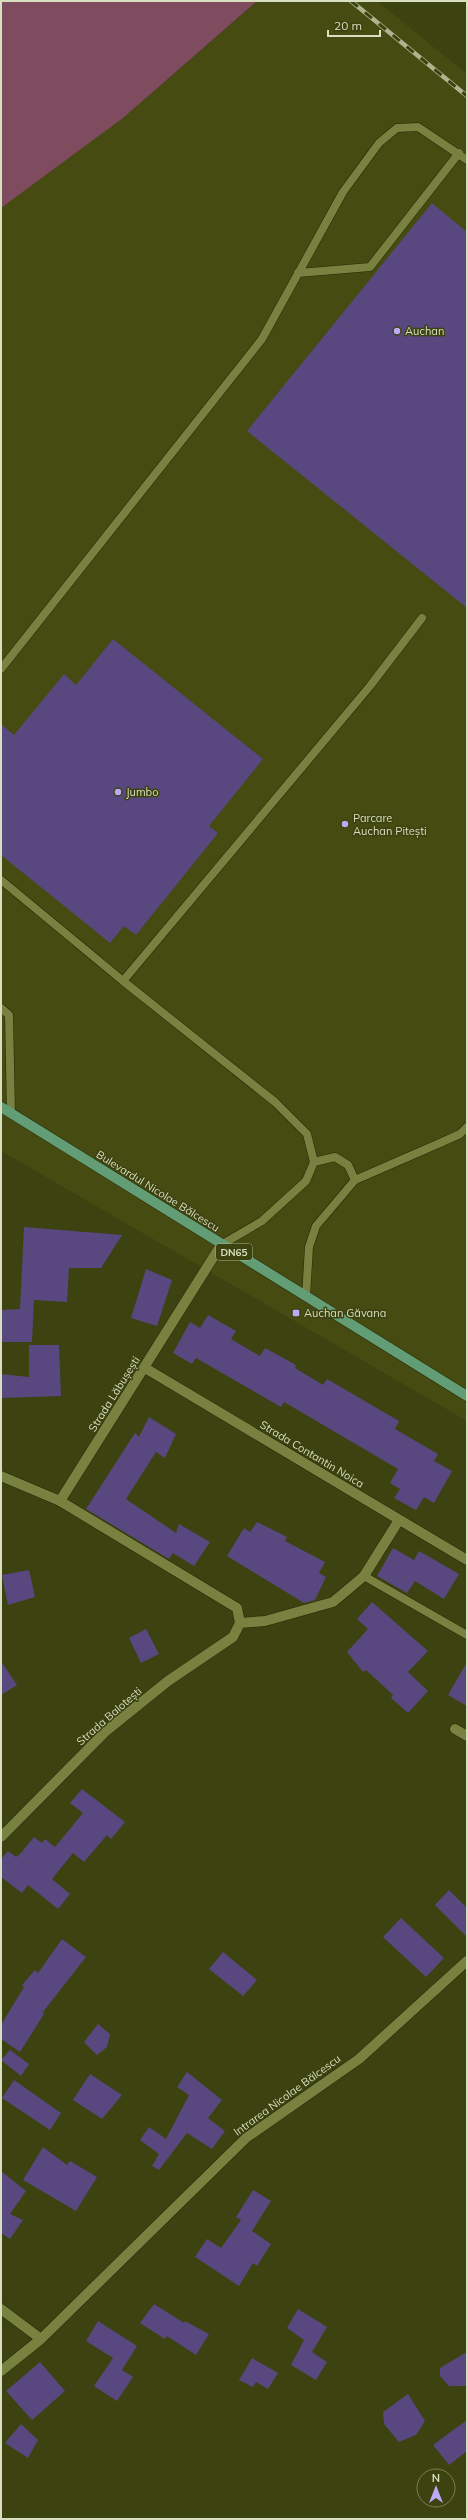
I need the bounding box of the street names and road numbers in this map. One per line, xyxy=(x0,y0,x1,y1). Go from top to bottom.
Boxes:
street label: Bulevardul Nicolae Bălcescu xyxy=(94,1147,222,1235)
road number: DN65 xyxy=(216,1244,252,1260)
street label: Strada Lăbușești xyxy=(85,1354,144,1435)
street label: Strada Contantin Noica xyxy=(257,1417,367,1491)
street label: Strada Balotești xyxy=(74,1684,145,1749)
street label: Intrarea Nicolae Bălcescu xyxy=(231,2051,343,2139)

